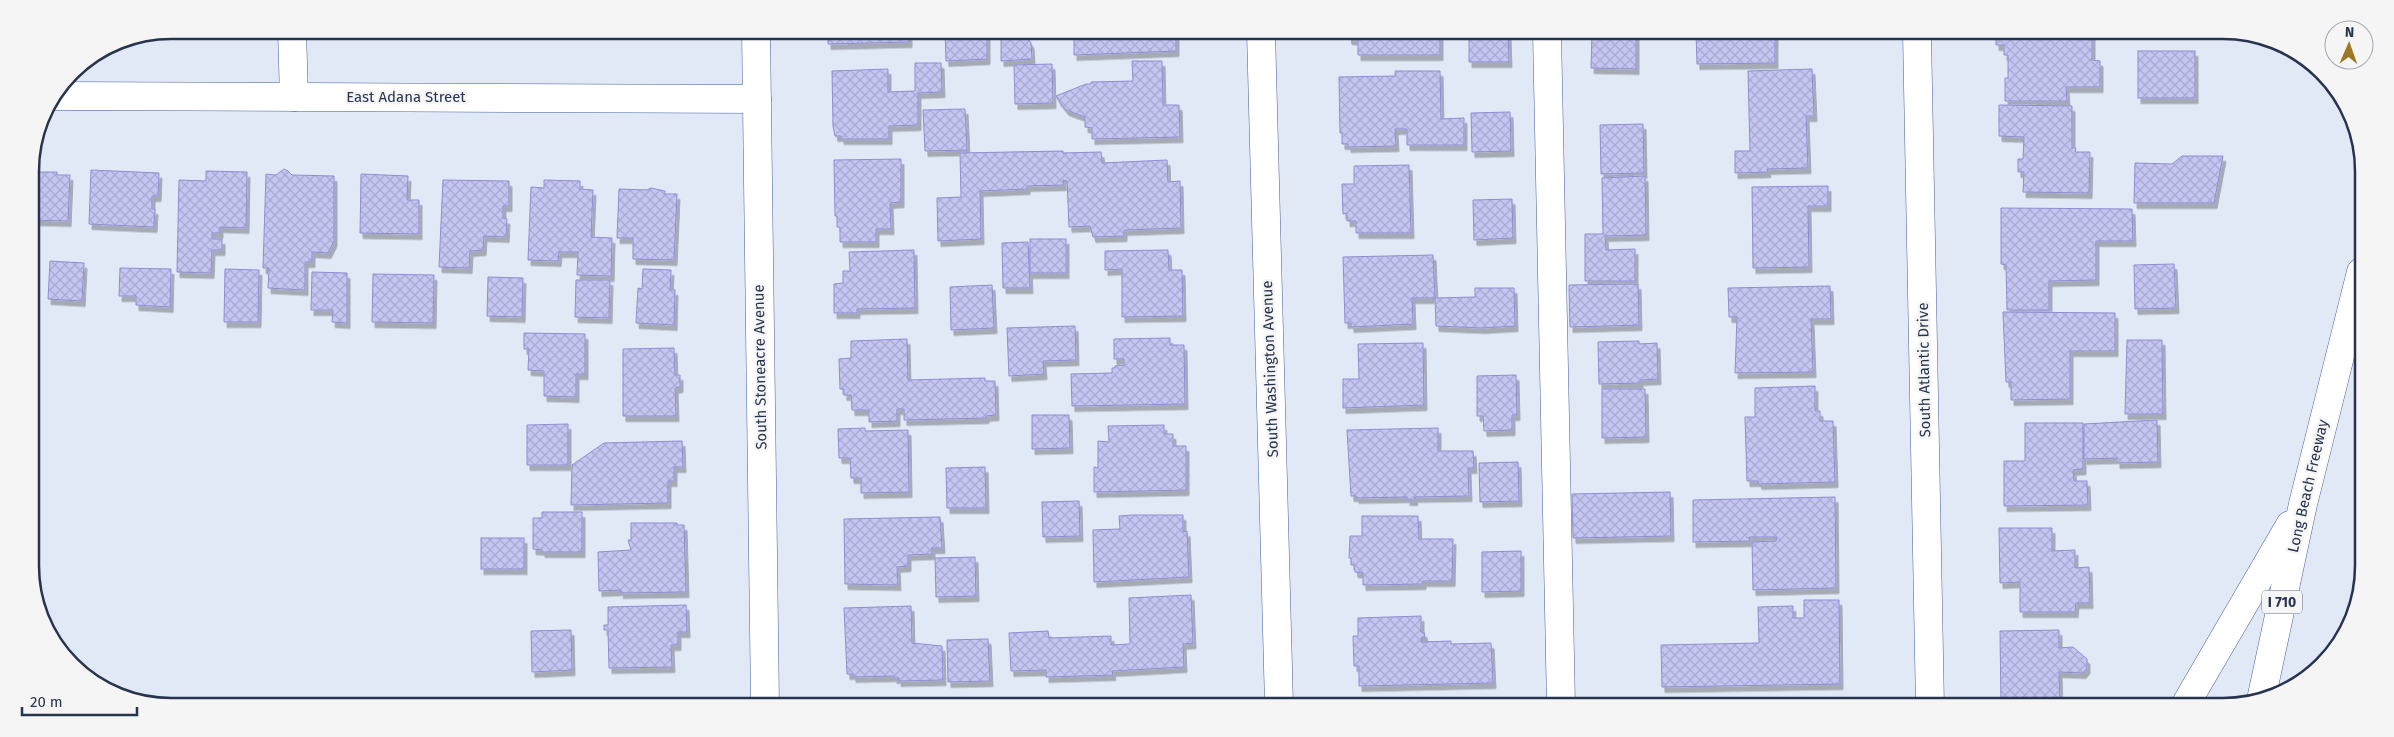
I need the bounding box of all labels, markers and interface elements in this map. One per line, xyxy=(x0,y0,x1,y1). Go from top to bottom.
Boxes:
north arrow xyxy=(2324,20,2374,70)
text: N xyxy=(2344,24,2354,41)
street label: East Adana Street xyxy=(346,88,466,106)
street label: South Washington Avenue xyxy=(1258,280,1282,458)
street label: South Stoneacre Avenue xyxy=(750,284,770,450)
street label: South Atlantic Drive xyxy=(1914,302,1934,438)
street label: Long Beach Freeway xyxy=(2284,417,2332,554)
road number: I 710 xyxy=(2262,590,2302,614)
scale bar xyxy=(22,684,138,716)
text: 20 m xyxy=(30,693,63,711)

